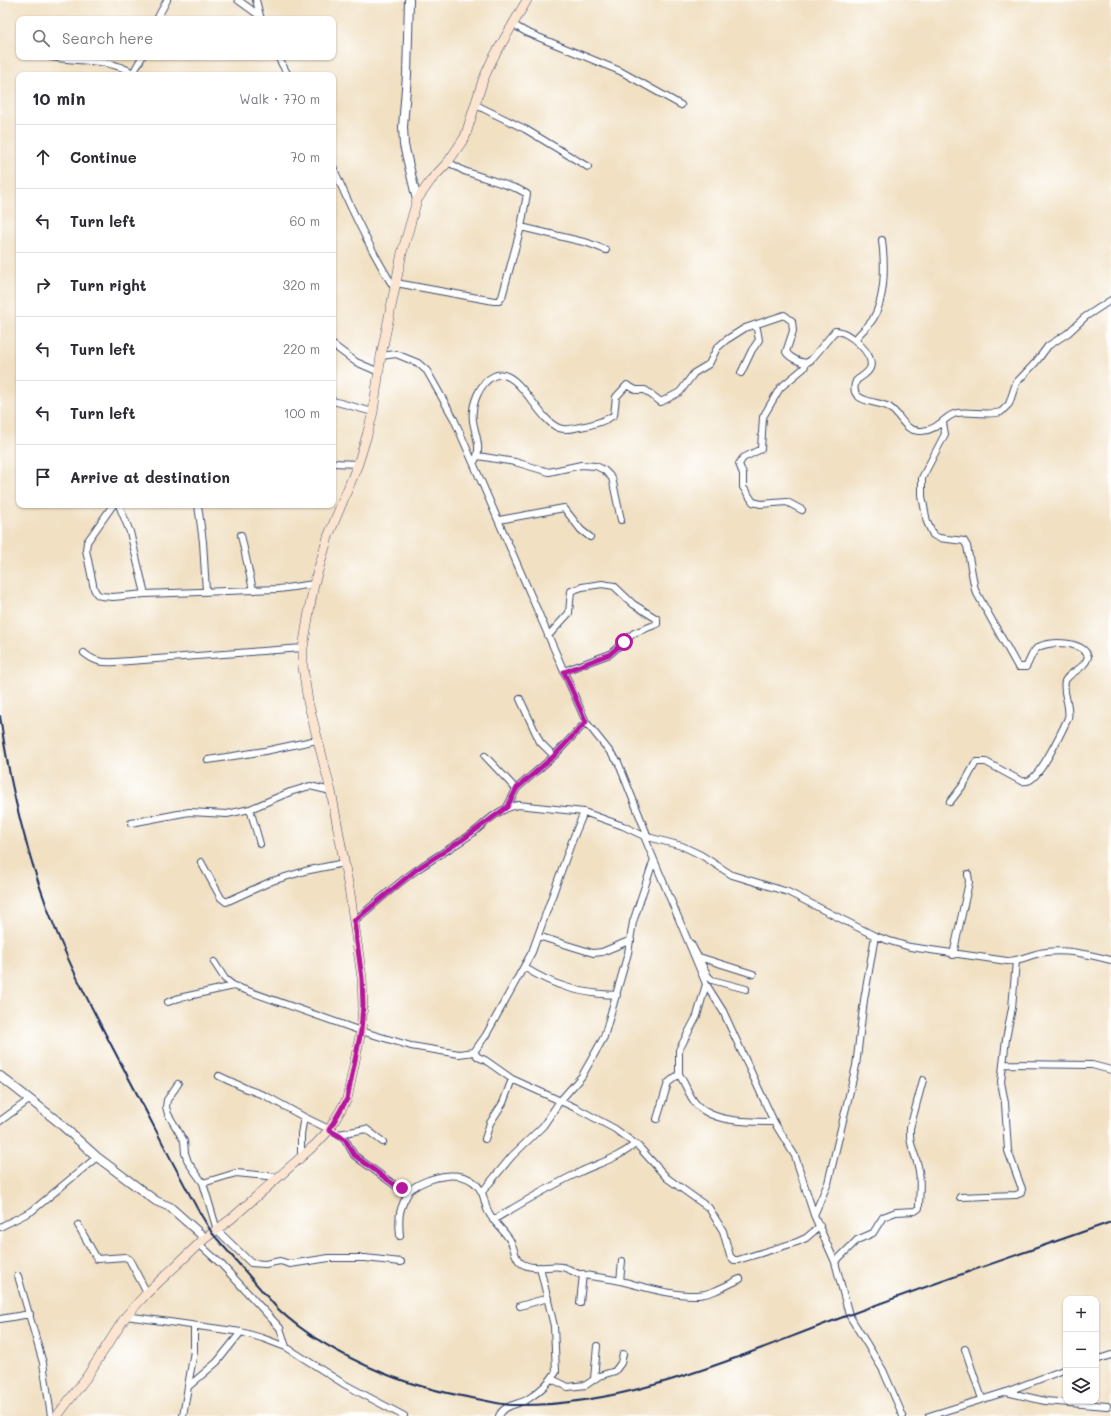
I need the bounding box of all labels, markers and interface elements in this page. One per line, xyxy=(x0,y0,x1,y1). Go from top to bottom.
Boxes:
search box xyxy=(16,16,336,60)
icon: search xyxy=(30,27,52,49)
text: Search here xyxy=(62,28,153,48)
text: 10 min xyxy=(32,87,86,109)
text: Walk · 770 m xyxy=(239,90,320,107)
icon: ahead xyxy=(32,146,54,168)
text: Continue xyxy=(70,147,137,167)
text: 70 m xyxy=(290,148,320,165)
icon: left xyxy=(32,210,54,232)
text: Turn left xyxy=(70,211,135,231)
text: 60 m xyxy=(290,212,320,229)
icon: right xyxy=(32,274,54,296)
text: Turn right xyxy=(70,275,147,295)
text: 320 m xyxy=(283,276,320,293)
icon: left xyxy=(32,338,54,360)
text: Turn left xyxy=(70,339,135,359)
text: 220 m xyxy=(283,340,320,357)
icon: left xyxy=(32,402,54,424)
text: Turn left xyxy=(70,403,135,423)
text: 100 m xyxy=(284,404,320,421)
icon: arrive xyxy=(32,466,54,488)
text: Arrive at destination xyxy=(70,467,230,487)
route start xyxy=(615,633,633,651)
route end xyxy=(393,1179,411,1197)
map controls xyxy=(1063,1296,1099,1404)
button: + xyxy=(1063,1296,1099,1332)
button: − xyxy=(1063,1332,1099,1368)
button: layers xyxy=(1063,1368,1099,1404)

